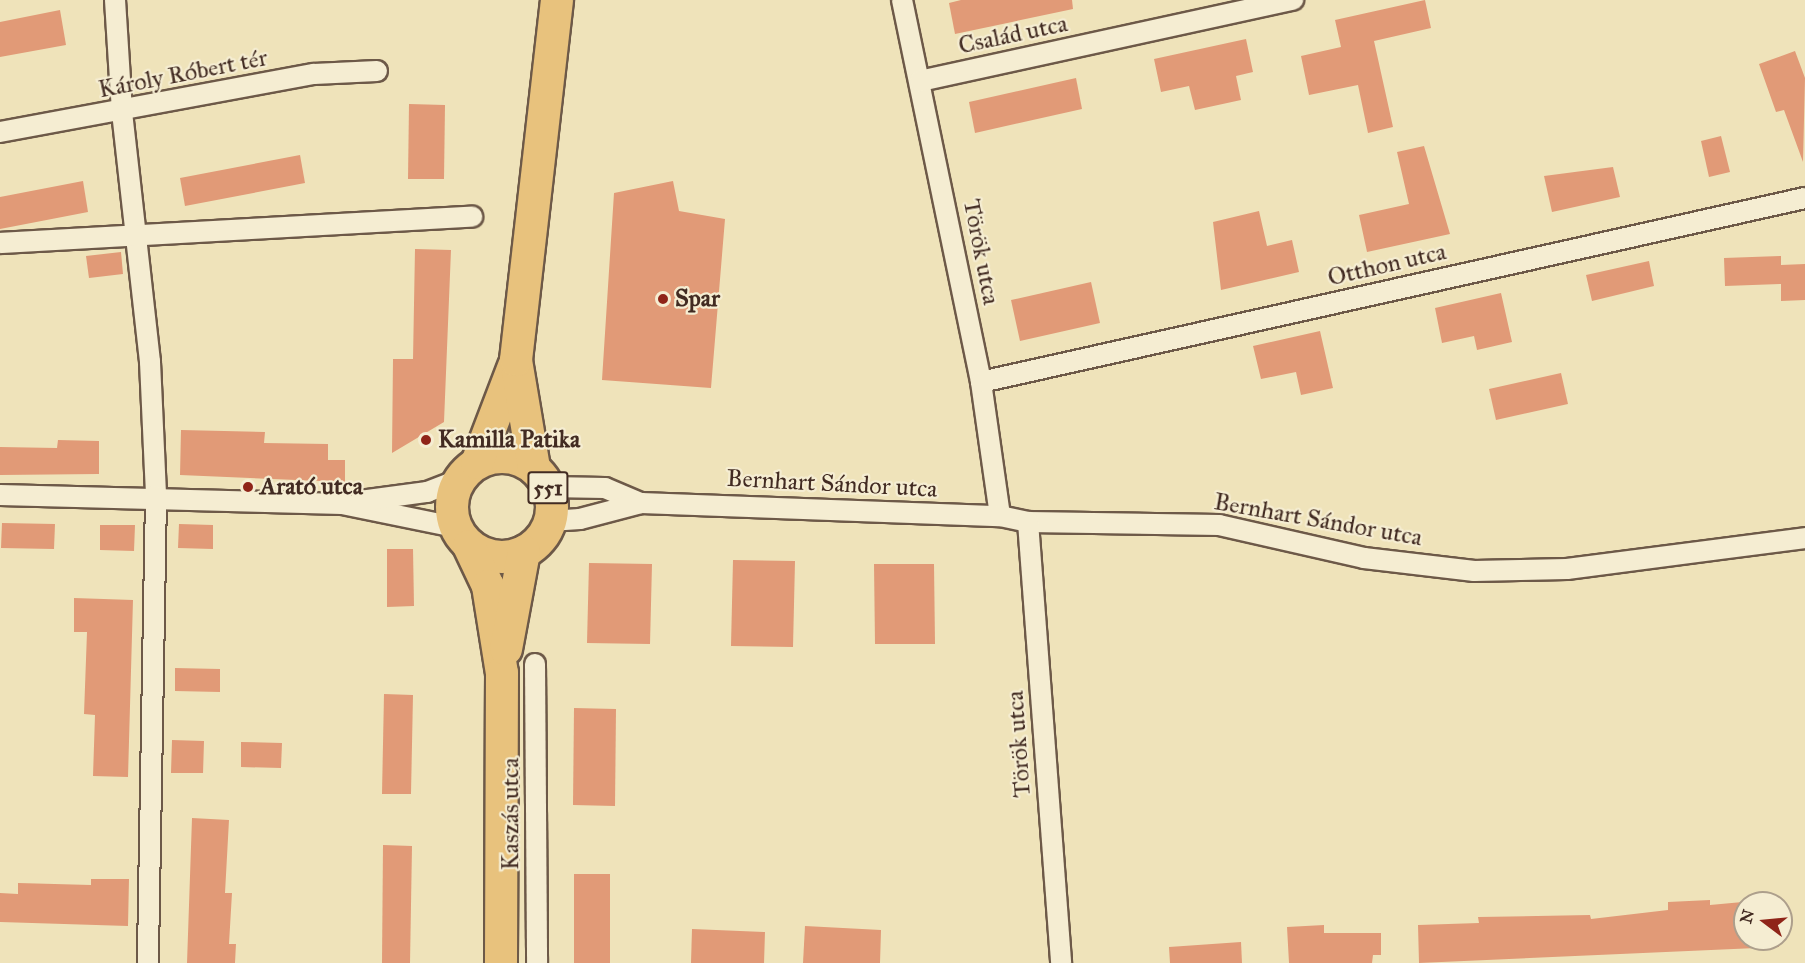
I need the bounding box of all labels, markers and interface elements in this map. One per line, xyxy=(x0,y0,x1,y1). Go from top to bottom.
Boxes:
street label: Család utca xyxy=(956,9,1070,61)
street label: Károly Róbert tér xyxy=(96,44,270,104)
street label: Török utca xyxy=(957,197,1005,307)
street label: Otthon utca xyxy=(1325,237,1449,293)
place label: Spar xyxy=(675,285,720,313)
marker: Spar xyxy=(656,292,670,306)
place label: Kamilla Patika xyxy=(438,426,580,454)
marker: Kamilla Patika xyxy=(419,433,433,447)
street label: Bernhart Sándor utca xyxy=(726,464,938,504)
road number: 551 xyxy=(527,469,569,507)
place label: Arató utca xyxy=(260,473,363,501)
marker: Arató utca xyxy=(241,480,255,494)
street label: Bernhart Sándor utca xyxy=(1212,488,1424,552)
street label: Török utca xyxy=(1001,690,1037,798)
street label: Kaszás utca xyxy=(497,758,525,870)
north arrow xyxy=(1733,891,1793,951)
text: N xyxy=(1736,907,1758,926)

